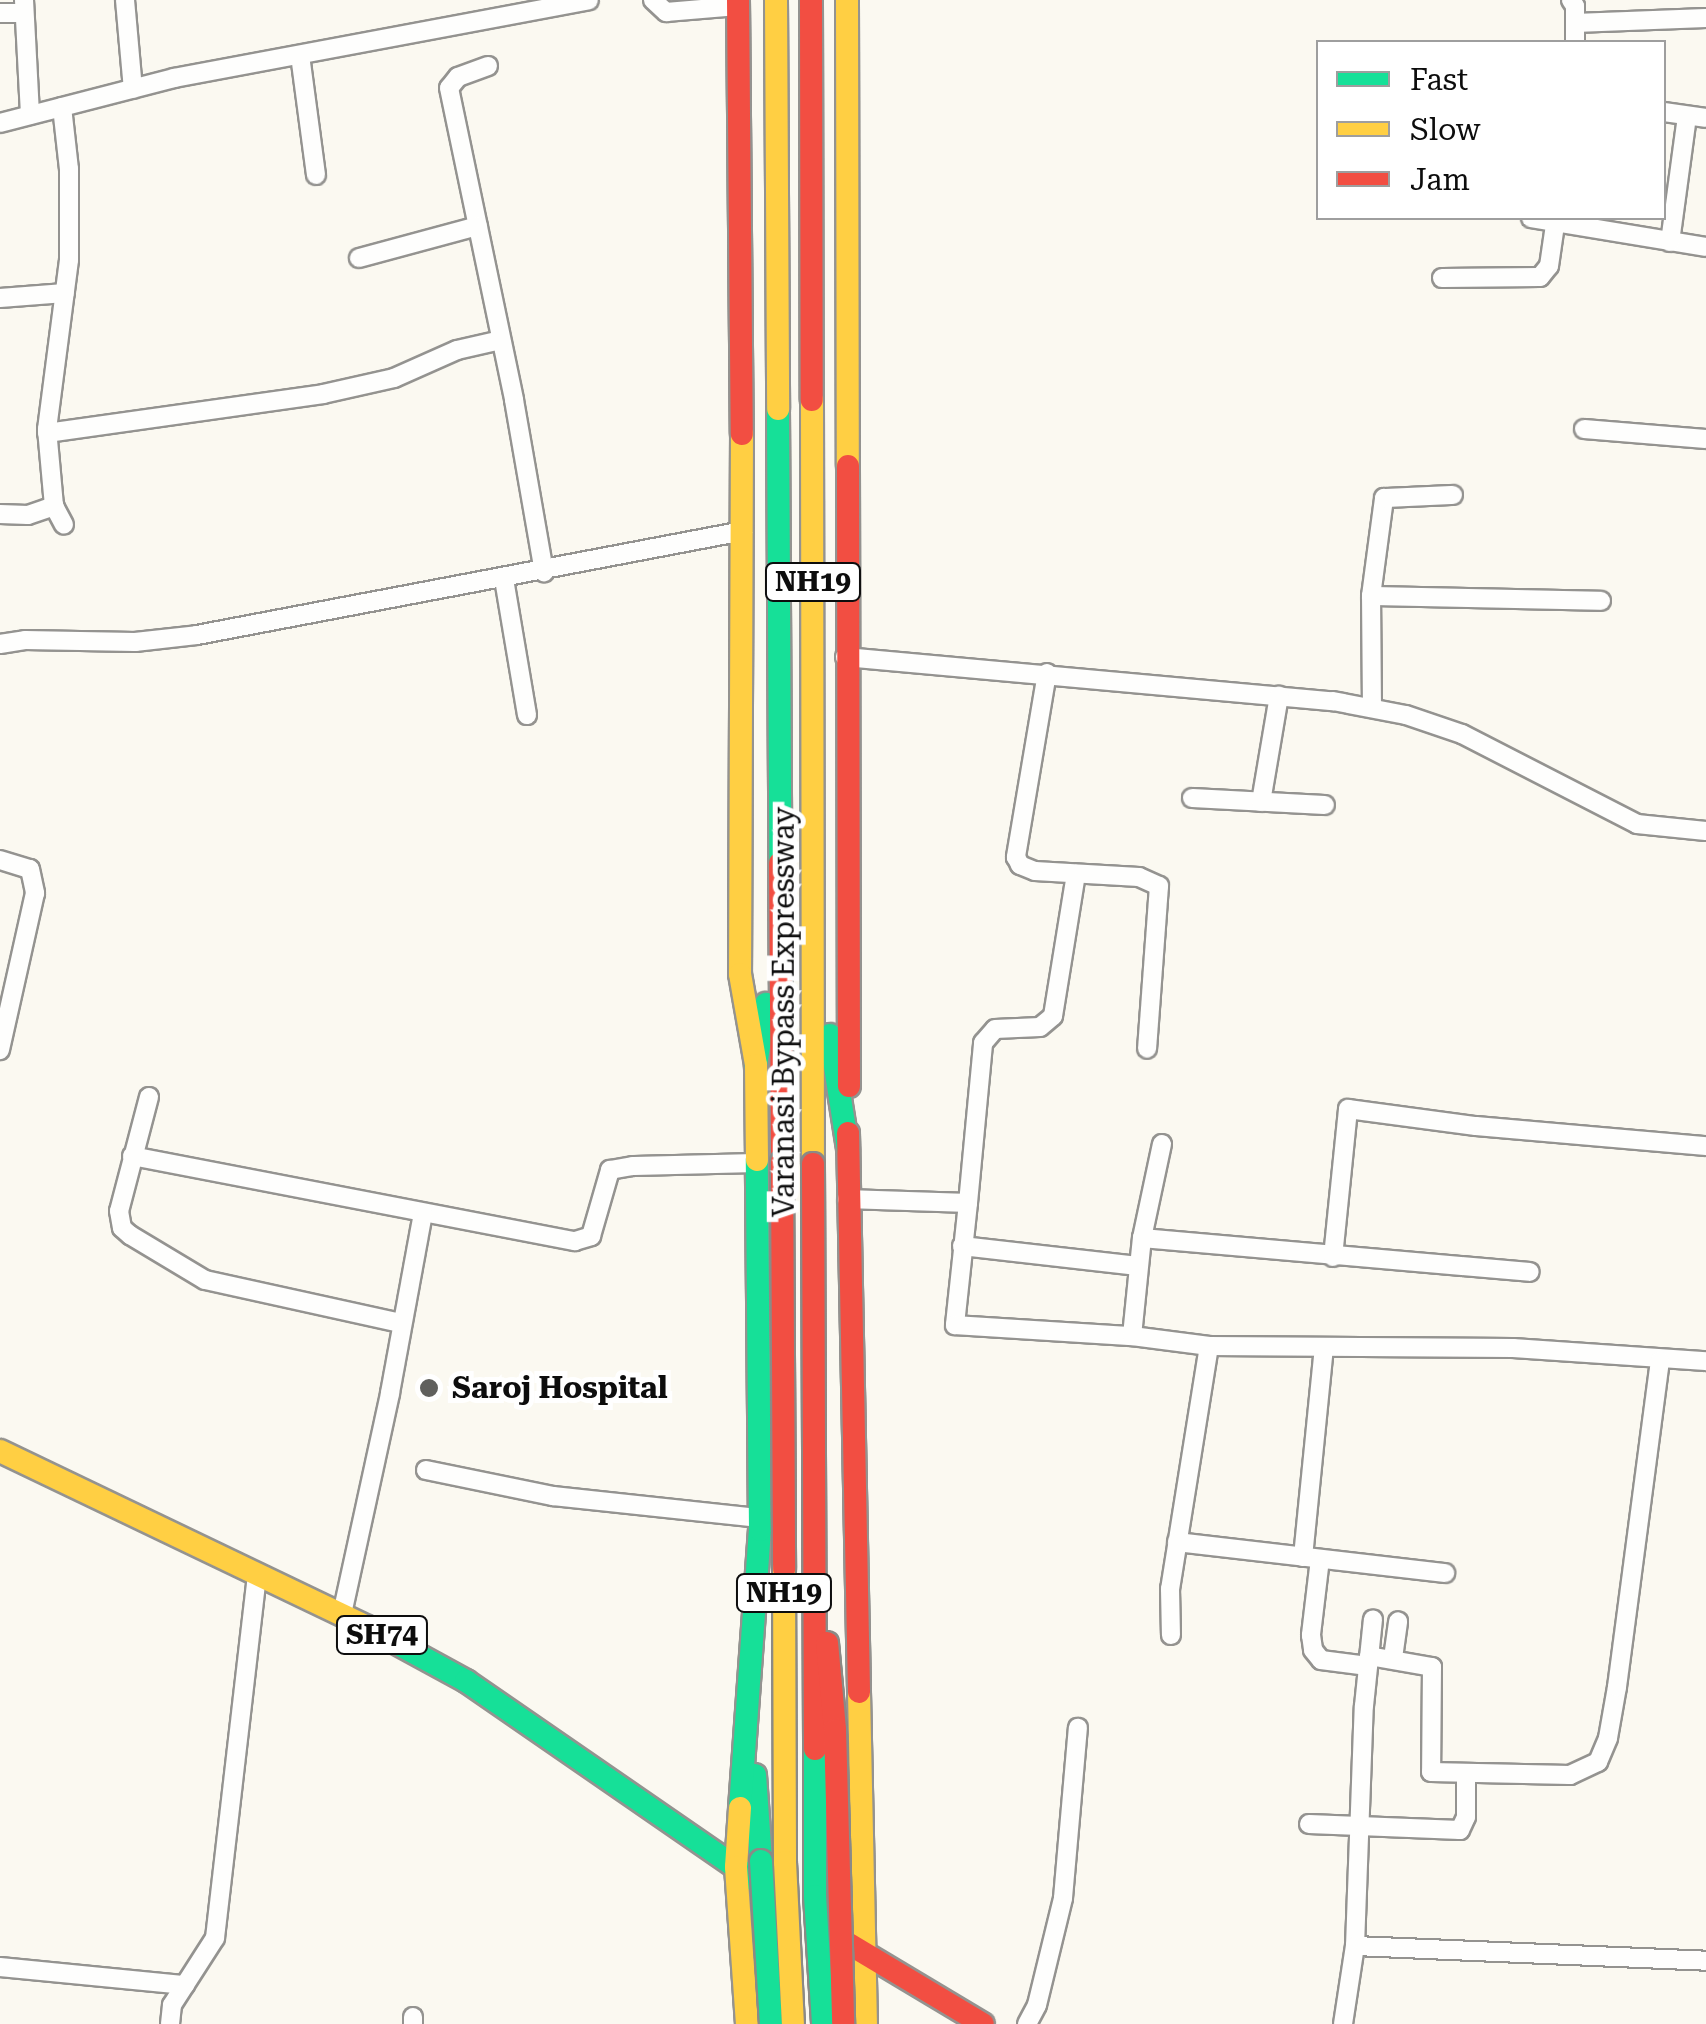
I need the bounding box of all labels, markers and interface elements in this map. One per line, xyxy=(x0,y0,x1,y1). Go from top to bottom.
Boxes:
legend xyxy=(1316,40,1666,220)
text: Fast xyxy=(1410,62,1468,97)
text: Slow xyxy=(1410,112,1481,147)
text: Jam xyxy=(1410,162,1470,197)
road number: NH19 xyxy=(763,559,863,605)
street label: Varanasi Bypass Expressway xyxy=(766,807,802,1217)
place label: Saroj Hospital xyxy=(452,1370,668,1406)
marker: Saroj Hospital xyxy=(416,1375,442,1401)
road number: NH19 xyxy=(734,1570,834,1616)
road number: SH74 xyxy=(334,1612,430,1658)

